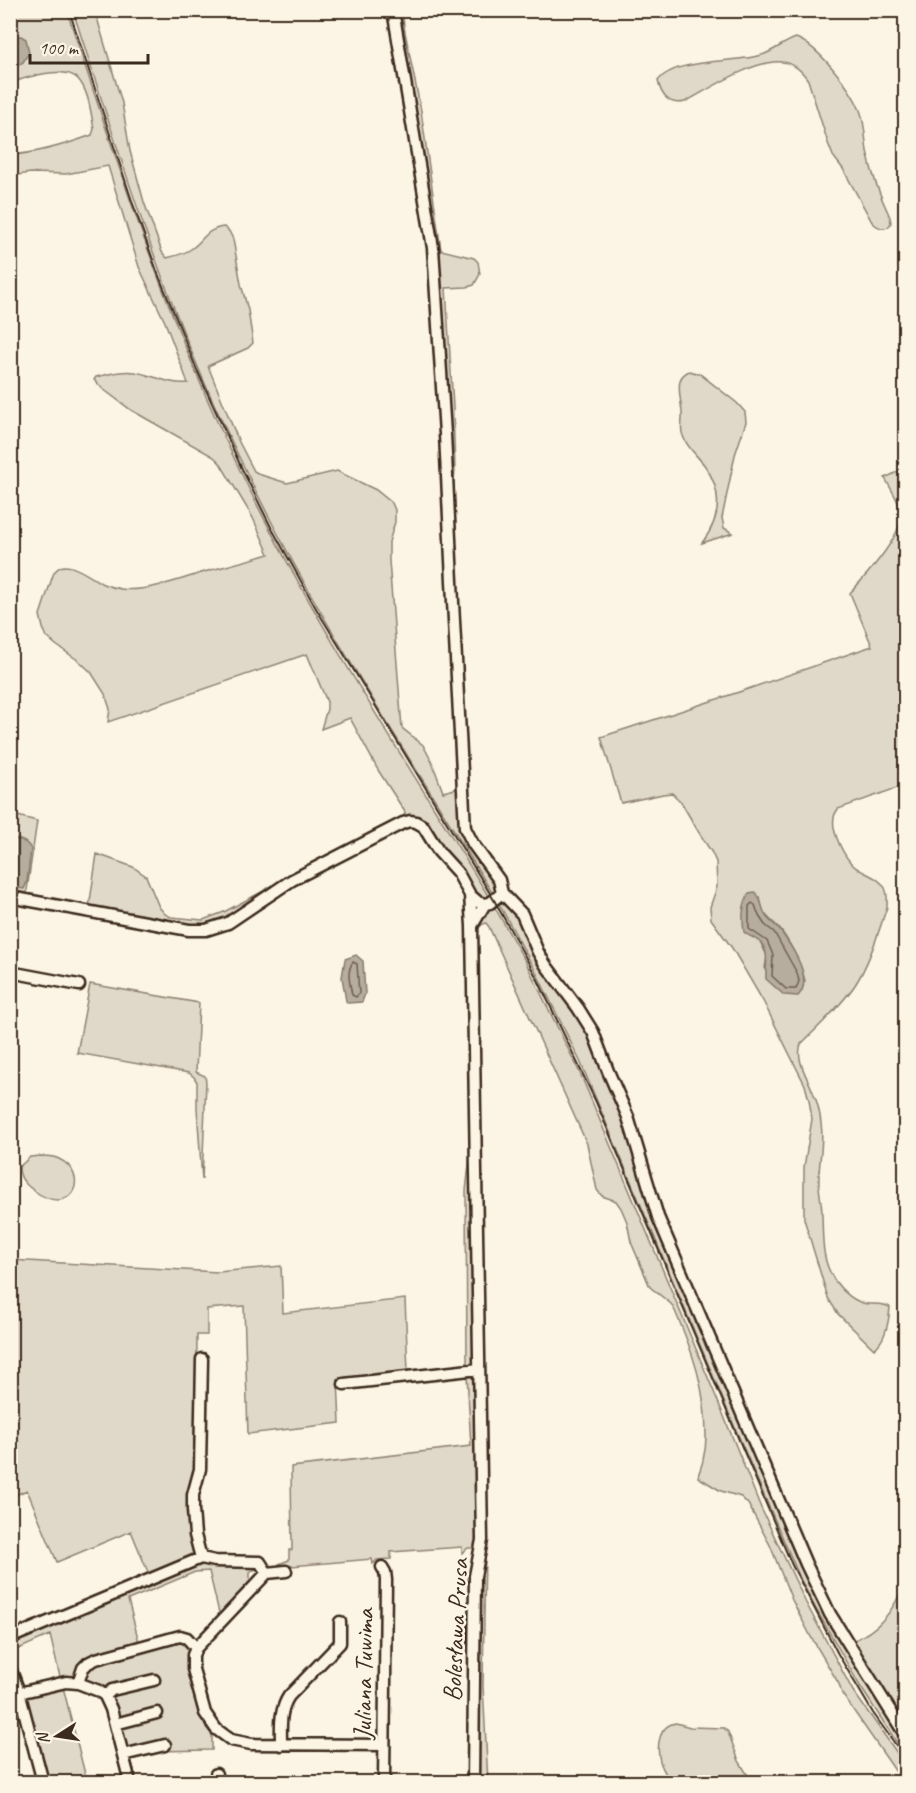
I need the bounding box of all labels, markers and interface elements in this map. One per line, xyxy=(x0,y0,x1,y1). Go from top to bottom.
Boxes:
scale bar xyxy=(30,27,148,65)
text: 100 m xyxy=(39,37,80,59)
street label: Bolesława Prusa xyxy=(435,1556,476,1702)
street label: Juliana Tuwima xyxy=(346,1607,381,1742)
north arrow xyxy=(27,1706,87,1766)
text: N xyxy=(32,1729,54,1746)

